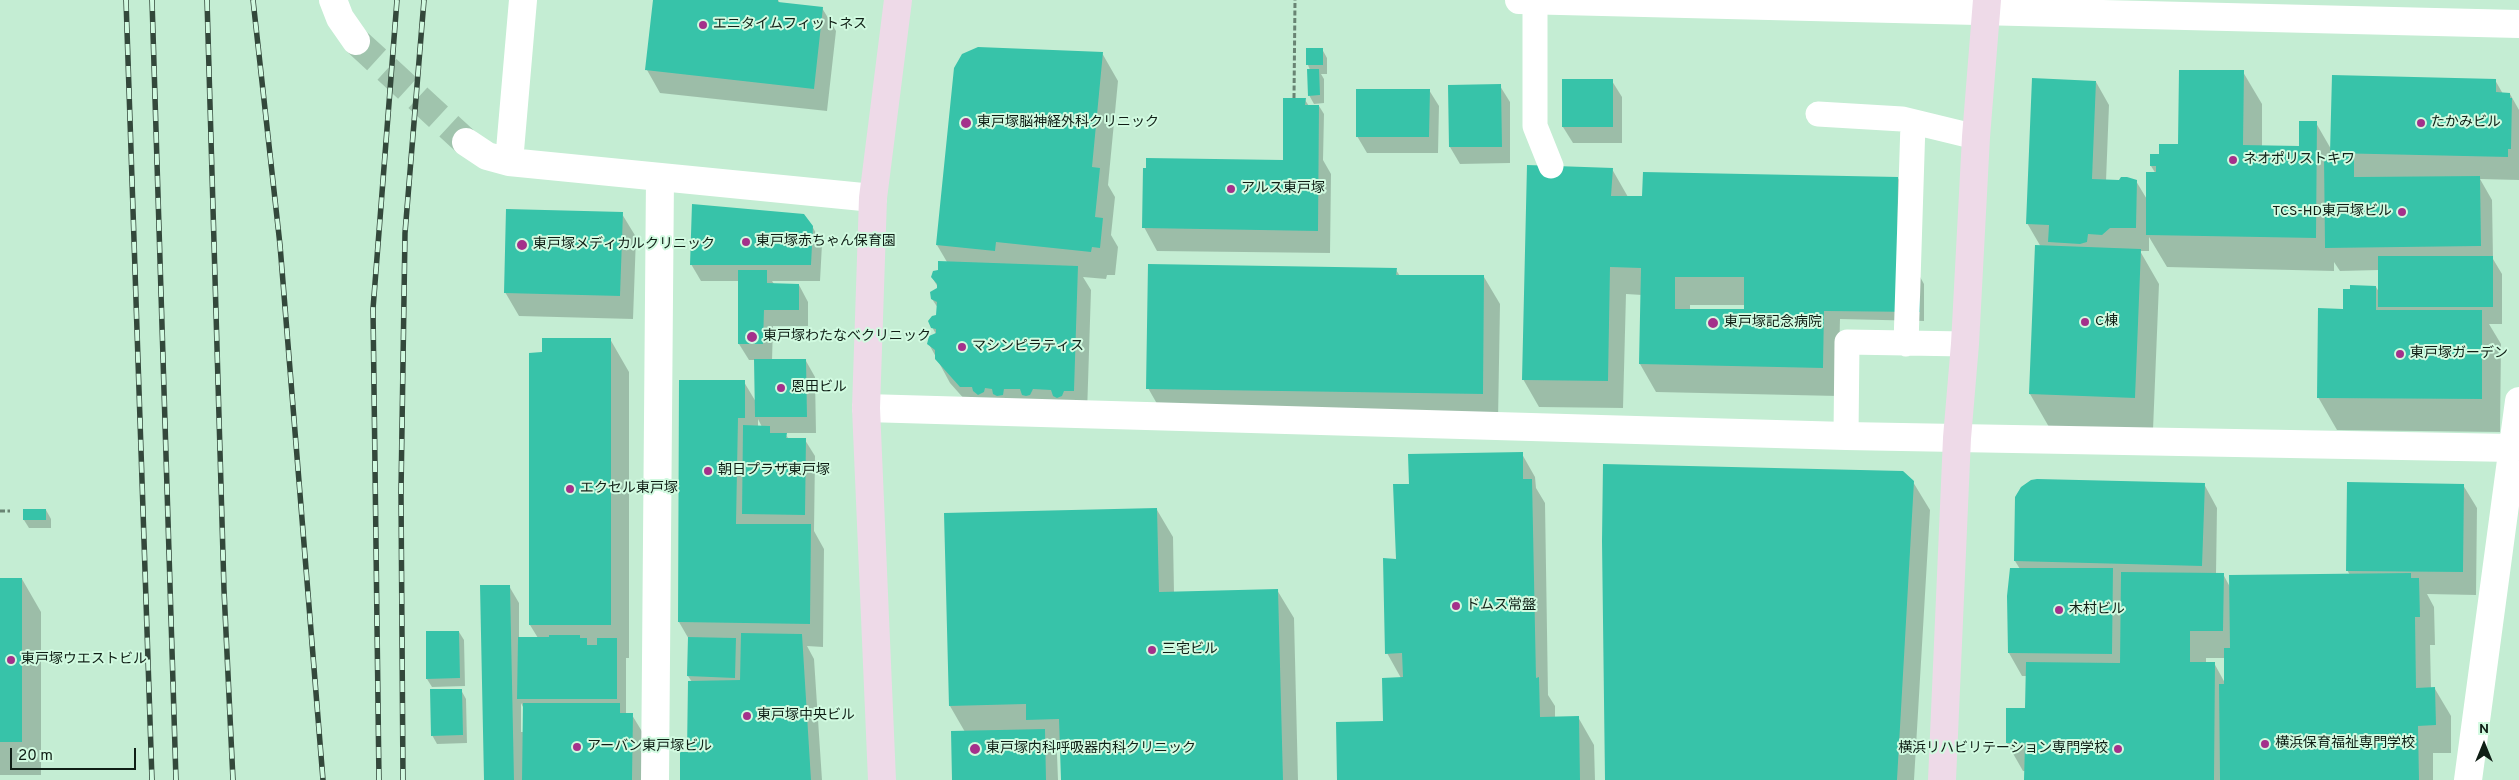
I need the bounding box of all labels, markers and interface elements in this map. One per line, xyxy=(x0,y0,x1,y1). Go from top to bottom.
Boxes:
place label: エニタイムフィットネス xyxy=(713,17,867,33)
marker: エニタイムフィットネス xyxy=(697,19,709,31)
place label: 東戸塚脳神経外科クリニック xyxy=(977,115,1159,131)
place label: たかみビル xyxy=(2431,115,2501,131)
marker: 東戸塚脳神経外科クリニック xyxy=(959,116,973,130)
marker: たかみビル xyxy=(2415,117,2427,129)
place label: ネオポリストキワ xyxy=(2243,152,2355,168)
marker: ネオポリストキワ xyxy=(2227,154,2239,166)
place label: アルス東戸塚 xyxy=(1241,181,1325,197)
marker: アルス東戸塚 xyxy=(1225,183,1237,195)
place label: TCS-HD東戸塚ビル xyxy=(2272,204,2392,220)
marker: TCS-HD東戸塚ビル xyxy=(2396,206,2408,218)
place label: 東戸塚赤ちゃん保育園 xyxy=(756,234,896,250)
marker: 東戸塚赤ちゃん保育園 xyxy=(740,236,752,248)
place label: 東戸塚メディカルクリニック xyxy=(533,237,715,253)
marker: 東戸塚メディカルクリニック xyxy=(515,238,529,252)
place label: C棟 xyxy=(2095,314,2118,330)
place label: 東戸塚記念病院 xyxy=(1724,315,1822,331)
marker: 東戸塚記念病院 xyxy=(1706,316,1720,330)
marker: C棟 xyxy=(2079,316,2091,328)
place label: 東戸塚わたなべクリニック xyxy=(763,329,931,345)
marker: 東戸塚わたなべクリニック xyxy=(745,330,759,344)
place label: マシンピラティス xyxy=(972,339,1084,355)
marker: マシンピラティス xyxy=(956,341,968,353)
place label: 東戸塚ガーデン xyxy=(2410,346,2508,362)
marker: 東戸塚ガーデン xyxy=(2394,348,2406,360)
place label: 恩田ビル xyxy=(791,380,847,396)
marker: 恩田ビル xyxy=(775,382,787,394)
place label: 朝日プラザ東戸塚 xyxy=(718,463,830,479)
marker: 朝日プラザ東戸塚 xyxy=(702,465,714,477)
place label: エクセル東戸塚 xyxy=(580,481,678,497)
marker: エクセル東戸塚 xyxy=(564,483,576,495)
place label: ドムス常盤 xyxy=(1466,598,1536,614)
marker: ドムス常盤 xyxy=(1450,600,1462,612)
place label: 木村ビル xyxy=(2069,602,2125,618)
marker: 木村ビル xyxy=(2053,604,2065,616)
place label: 三宅ビル xyxy=(1162,642,1218,658)
marker: 三宅ビル xyxy=(1146,644,1158,656)
place label: 東戸塚ウエストビル xyxy=(21,652,147,668)
marker: 東戸塚ウエストビル xyxy=(5,654,17,666)
place label: 東戸塚中央ビル xyxy=(757,708,855,724)
marker: 東戸塚中央ビル xyxy=(741,710,753,722)
north arrow xyxy=(2459,720,2509,770)
text: N xyxy=(2479,721,2489,738)
place label: 横浜保育福祉専門学校 xyxy=(2275,736,2415,752)
scale bar xyxy=(12,738,139,770)
marker: 横浜保育福祉専門学校 xyxy=(2259,738,2271,750)
place label: アーバン東戸塚ビル xyxy=(587,739,712,755)
marker: アーバン東戸塚ビル xyxy=(571,741,583,753)
place label: 東戸塚内科呼吸器内科クリニック xyxy=(986,741,1196,757)
place label: 横浜リハビリテーション専門学校 xyxy=(1898,741,2108,757)
marker: 東戸塚内科呼吸器内科クリニック xyxy=(968,742,982,756)
marker: 横浜リハビリテーション専門学校 xyxy=(2112,743,2124,755)
text: 20 m xyxy=(18,747,53,766)

